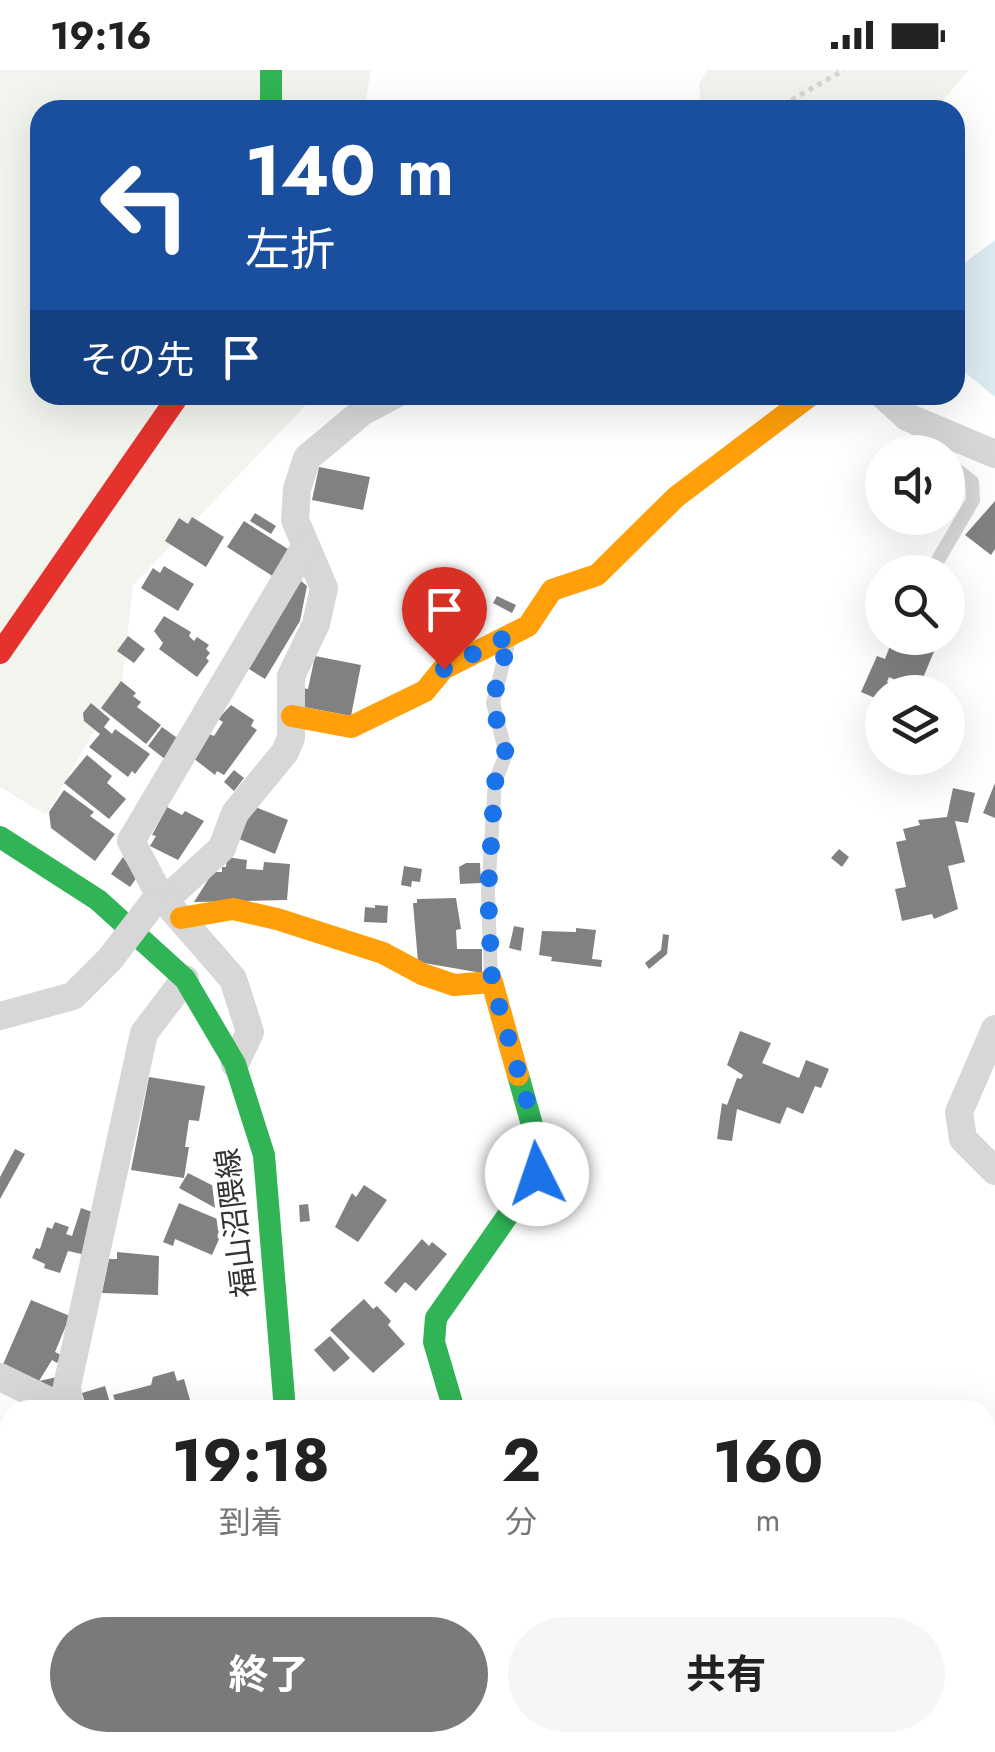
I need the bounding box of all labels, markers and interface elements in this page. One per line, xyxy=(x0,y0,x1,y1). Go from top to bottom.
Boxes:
text: 19:16 xyxy=(50,8,152,63)
text: 140 m xyxy=(245,120,454,221)
icon: left xyxy=(80,140,210,270)
text: 左折 xyxy=(245,217,335,282)
icon: arrive xyxy=(214,330,269,385)
text: その先 xyxy=(80,332,194,387)
map controls xyxy=(865,435,965,775)
button: sound xyxy=(865,435,965,535)
button: search xyxy=(865,555,965,655)
pin xyxy=(402,567,487,670)
icon: arrive xyxy=(417,582,472,637)
button: layers xyxy=(865,675,965,775)
position arrow xyxy=(485,1122,589,1226)
street label: 福山沼隈線 xyxy=(205,1146,266,1300)
text: 19:18 xyxy=(172,1417,330,1504)
text: 2 xyxy=(502,1417,541,1504)
text: 160 xyxy=(713,1418,823,1505)
text: m xyxy=(756,1497,780,1543)
text: 到着 xyxy=(219,1499,283,1545)
text: 分 xyxy=(505,1499,537,1545)
button: 終了 xyxy=(50,1617,488,1732)
button: 共有 xyxy=(508,1617,945,1732)

